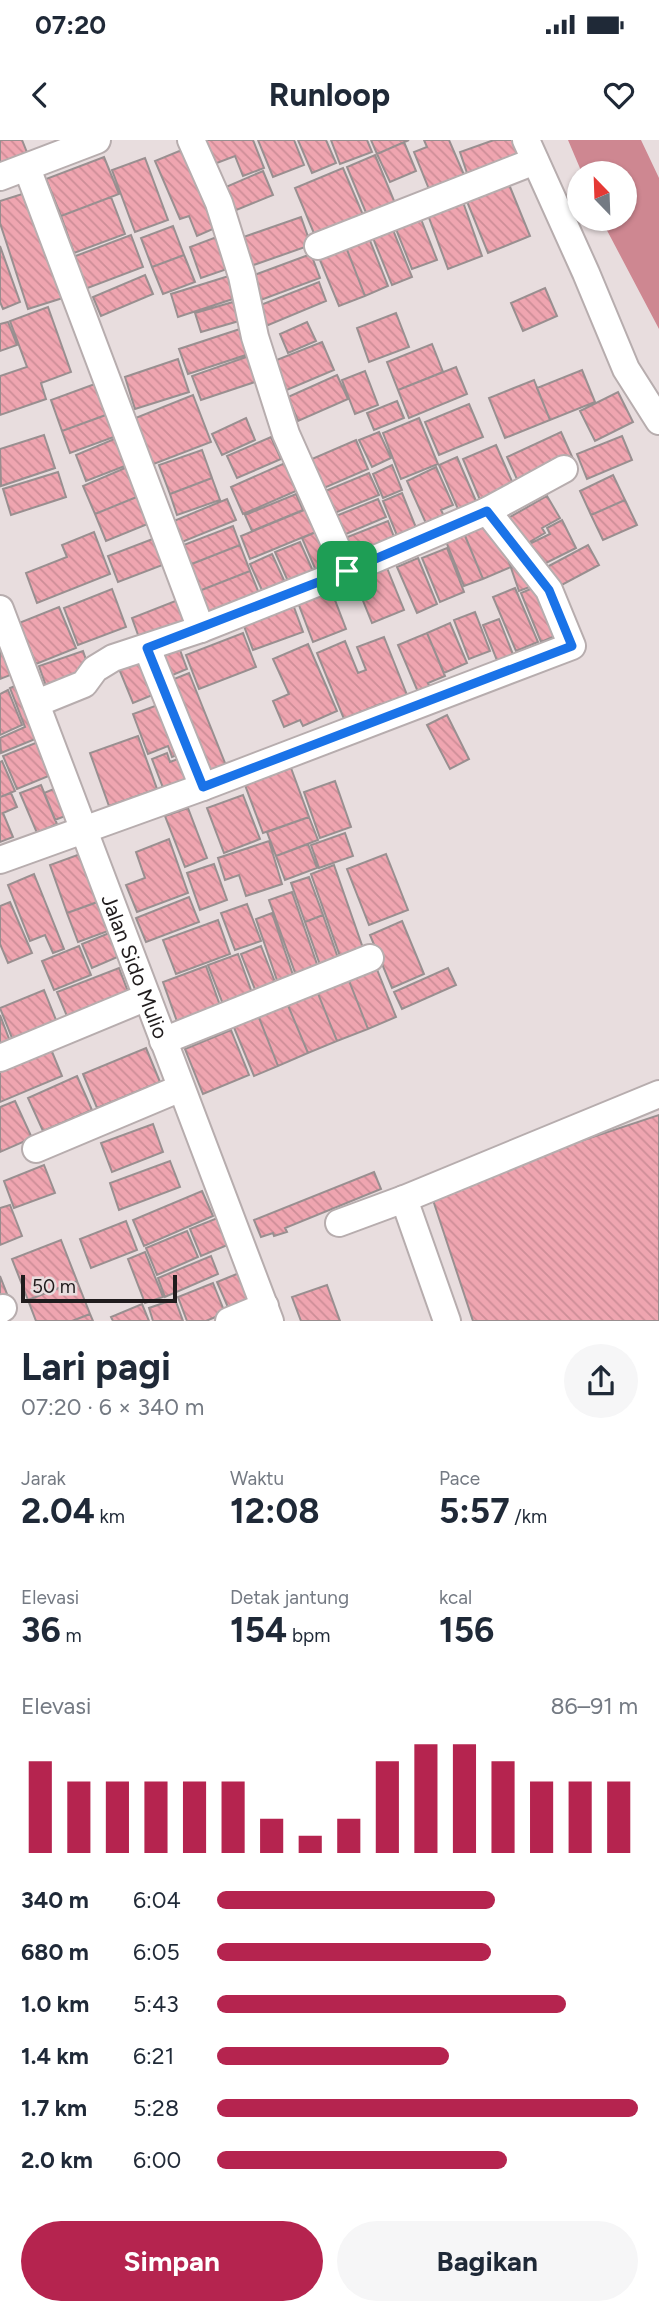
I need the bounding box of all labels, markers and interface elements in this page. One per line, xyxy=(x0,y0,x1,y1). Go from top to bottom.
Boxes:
text: 07:20 xyxy=(35,9,106,41)
icon: back xyxy=(21,76,59,114)
text: Runloop xyxy=(269,76,390,114)
icon: heart xyxy=(600,76,638,114)
north arrow xyxy=(567,161,637,231)
map controls xyxy=(567,161,637,231)
pin xyxy=(317,541,377,601)
icon: arrive xyxy=(328,552,366,590)
street label: Jalan Sido Mulio xyxy=(97,890,174,1042)
scale bar xyxy=(21,1272,177,1304)
text: 50 m xyxy=(32,1275,76,1298)
text: Lari pagi xyxy=(21,1344,171,1390)
button: share xyxy=(564,1344,638,1418)
text: 07:20 · 6 × 340 m xyxy=(21,1393,204,1421)
text: Jarak xyxy=(21,1467,66,1490)
text: Waktu xyxy=(230,1467,284,1490)
text: Pace xyxy=(439,1467,480,1490)
text: 2.04 xyxy=(21,1490,95,1532)
text: 12:08 xyxy=(230,1490,320,1532)
text: 5:57 xyxy=(439,1490,510,1532)
text: km xyxy=(95,1505,125,1528)
text: /km xyxy=(510,1505,547,1528)
text: Elevasi xyxy=(21,1586,79,1609)
text: Detak jantung xyxy=(230,1586,349,1609)
text: kcal xyxy=(439,1586,472,1609)
text: 36 xyxy=(21,1609,61,1651)
text: 154 xyxy=(230,1609,287,1651)
text: 156 xyxy=(439,1609,494,1651)
text: m xyxy=(61,1624,82,1647)
text: bpm xyxy=(287,1624,331,1647)
text: Elevasi xyxy=(21,1692,91,1720)
text: 86–91 m xyxy=(550,1692,638,1720)
text: 340 m xyxy=(21,1886,89,1914)
text: 6:04 xyxy=(133,1886,181,1914)
text: 680 m xyxy=(21,1938,89,1966)
text: 6:05 xyxy=(133,1938,180,1966)
text: 1.0 km xyxy=(21,1990,89,2018)
text: 5:43 xyxy=(133,1990,179,2018)
text: 1.4 km xyxy=(21,2042,89,2070)
text: 6:21 xyxy=(133,2042,174,2070)
text: 1.7 km xyxy=(21,2094,87,2122)
text: 5:28 xyxy=(133,2094,179,2122)
text: 2.0 km xyxy=(21,2146,93,2174)
text: 6:00 xyxy=(133,2146,181,2174)
button: Simpan xyxy=(21,2221,323,2301)
button: Bagikan xyxy=(337,2221,638,2301)

